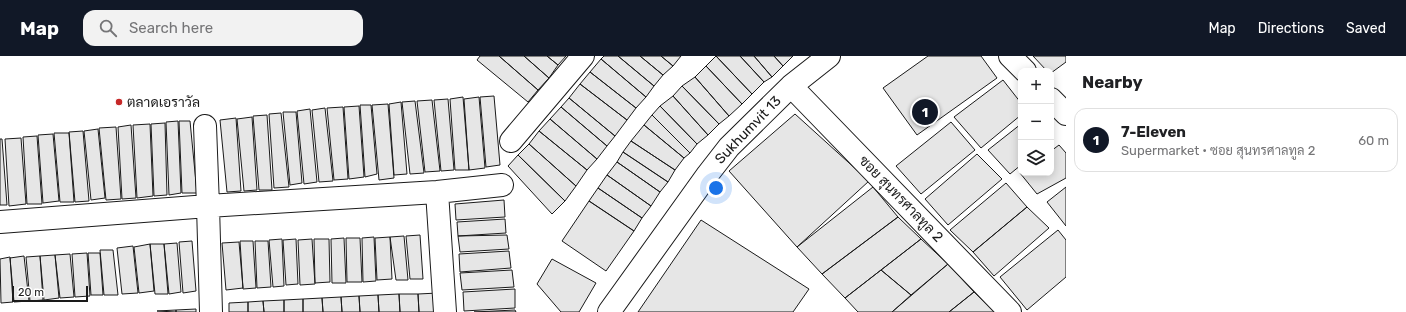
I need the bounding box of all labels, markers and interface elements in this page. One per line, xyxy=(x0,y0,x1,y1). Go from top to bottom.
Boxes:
search box xyxy=(83,10,363,46)
text: Map xyxy=(20,17,59,40)
icon: search xyxy=(97,17,119,39)
text: Search here xyxy=(129,19,213,37)
text: Map xyxy=(1209,20,1236,37)
text: Directions xyxy=(1258,20,1324,37)
text: Saved xyxy=(1346,20,1386,37)
map controls xyxy=(1018,68,1054,176)
button: + xyxy=(1018,68,1054,104)
text: Nearby xyxy=(1082,72,1143,92)
street label: Sukhumvit 13 xyxy=(711,92,785,168)
place label: ตลาดเอราวัล xyxy=(127,94,200,111)
marker: ตลาดเอราวัล xyxy=(114,97,124,107)
pin: 1 xyxy=(912,97,938,127)
button: − xyxy=(1018,104,1054,140)
text: 7-Eleven xyxy=(1121,123,1186,141)
text: 1 xyxy=(1093,133,1099,148)
text: 60 m xyxy=(1358,133,1389,148)
button: layers xyxy=(1018,140,1054,176)
text: Supermarket · ซอย สุนทรศาลทูล 2 xyxy=(1121,143,1315,158)
street label: ซอย สุนทรศาลทูล 2 xyxy=(855,152,947,246)
your location xyxy=(706,178,726,198)
scale bar xyxy=(12,284,88,303)
text: 20 m xyxy=(18,286,44,299)

